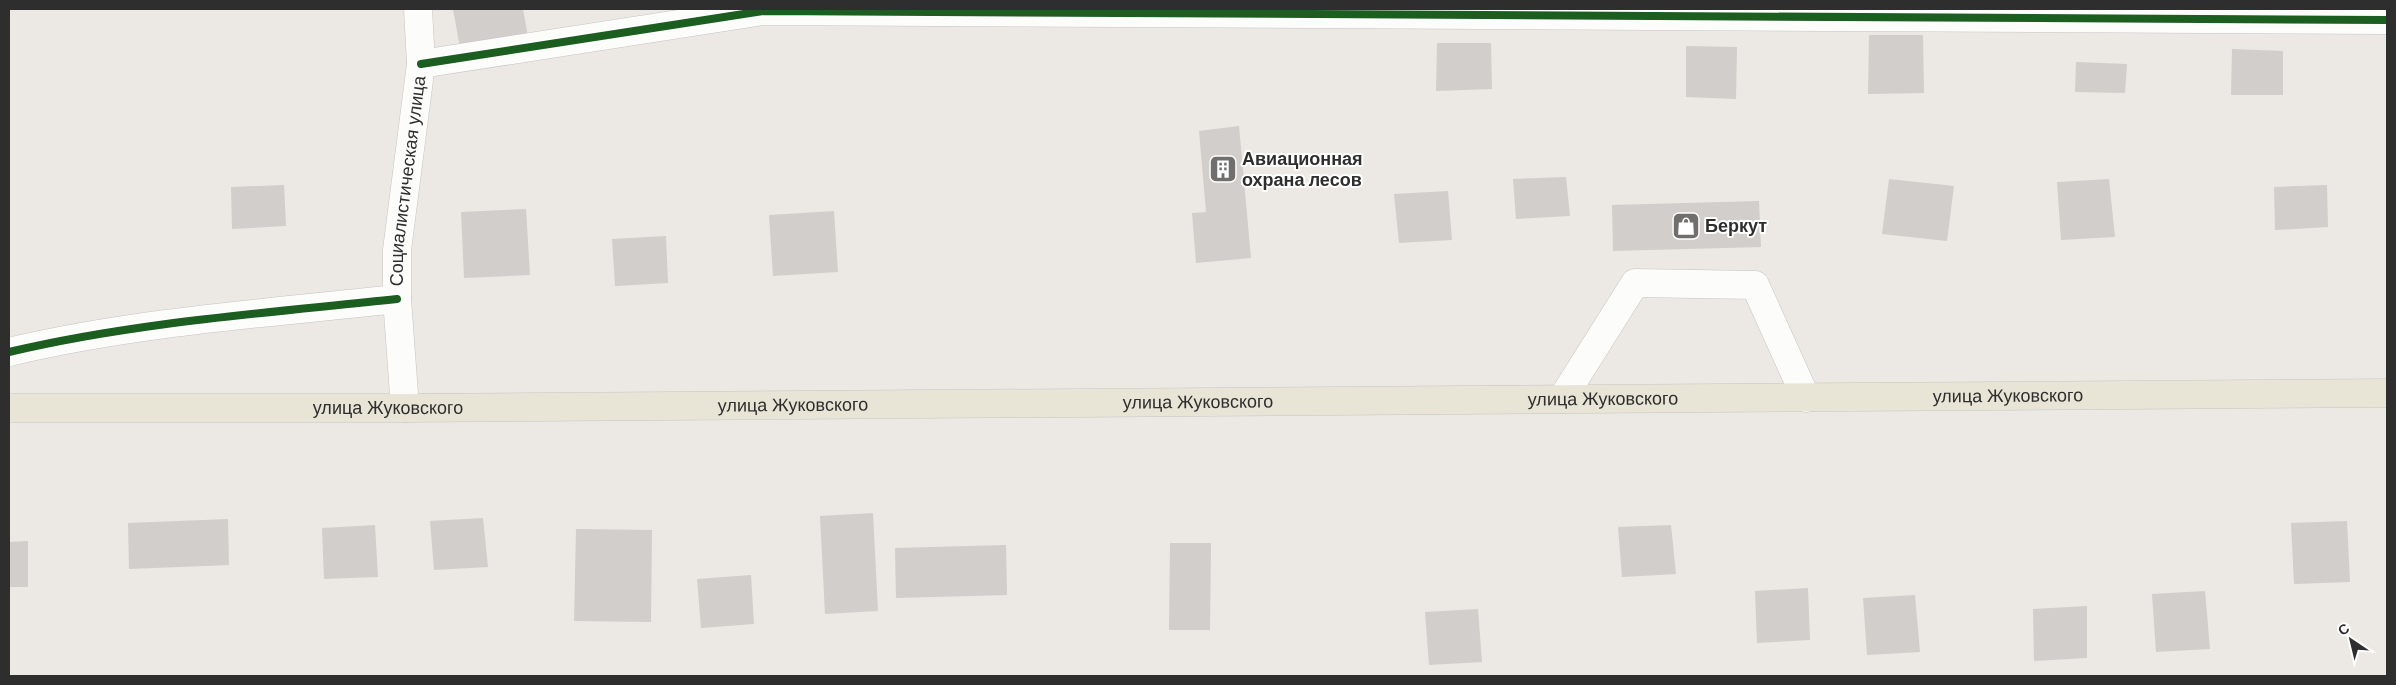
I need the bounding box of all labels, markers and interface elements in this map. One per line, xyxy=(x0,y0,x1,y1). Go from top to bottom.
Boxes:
street label: Социалистическая улица xyxy=(385,73,432,286)
place label: Авиационная охрана лесов xyxy=(1242,147,1363,192)
building icon: Авиационная охрана лесов xyxy=(1208,154,1238,184)
shop icon: Беркут xyxy=(1671,211,1701,241)
place label: Беркут xyxy=(1705,214,1767,238)
street label: улица Жуковского xyxy=(1933,383,2083,408)
street label: улица Жуковского xyxy=(1528,386,1678,412)
street label: улица Жуковского xyxy=(1123,389,1273,415)
street label: улица Жуковского xyxy=(718,392,868,418)
street label: улица Жуковского xyxy=(313,396,463,420)
north arrow xyxy=(2326,615,2376,665)
text: С xyxy=(2334,619,2353,640)

